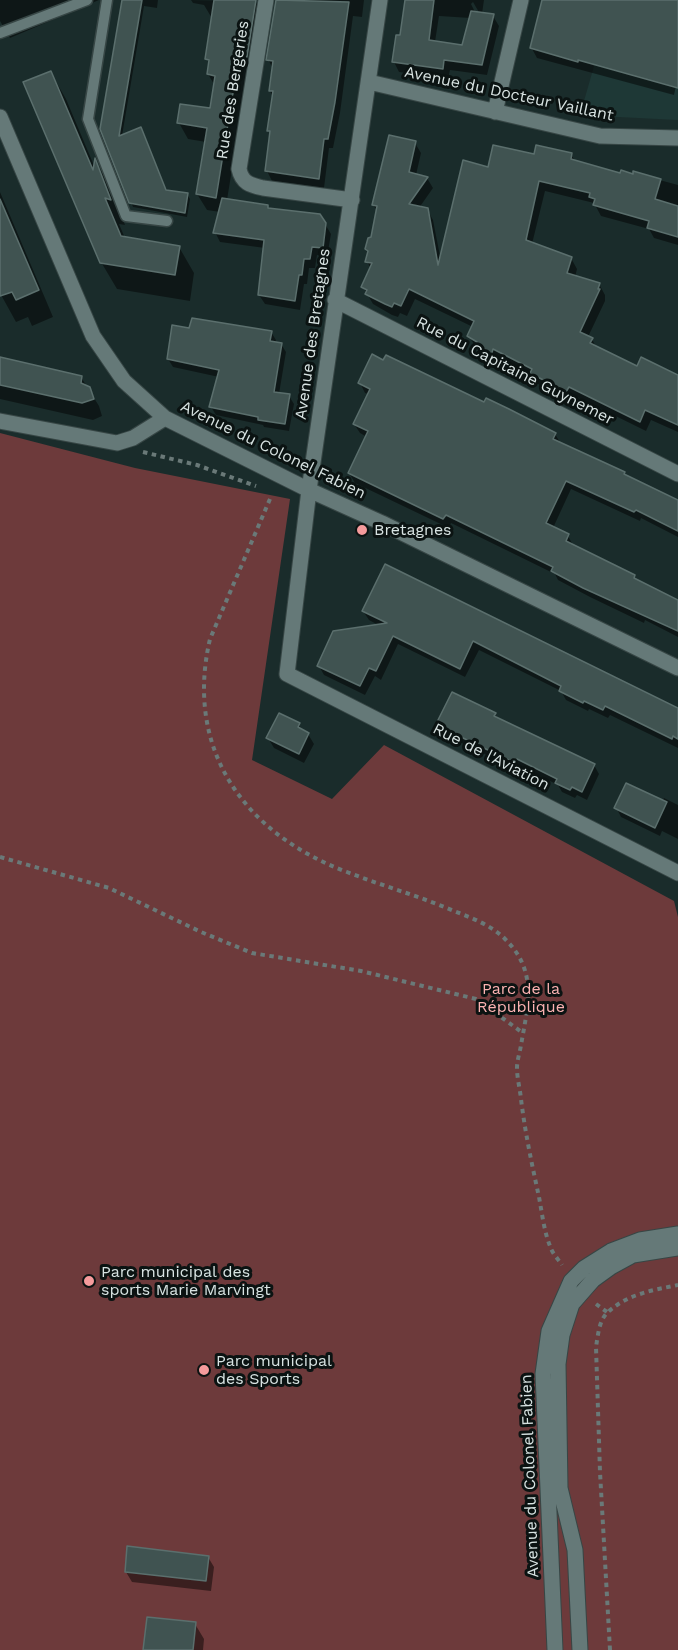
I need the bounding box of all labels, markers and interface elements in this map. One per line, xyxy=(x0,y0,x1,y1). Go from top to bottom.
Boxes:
street label: Rue des Bergeries xyxy=(213,19,253,161)
street label: Avenue du Docteur Vaillant xyxy=(403,62,615,126)
street label: Avenue des Bretagnes xyxy=(291,247,335,421)
street label: Rue du Capitaine Guynemer xyxy=(413,313,617,429)
street label: Avenue du Colonel Fabien xyxy=(177,397,369,503)
place label: Bretagnes xyxy=(374,520,452,540)
marker: Bretagnes xyxy=(355,523,369,537)
street label: Rue de l'Aviation xyxy=(430,719,552,795)
park label: Parc de la République xyxy=(477,979,565,1017)
place label: Parc municipal des sports Marie Marvingt xyxy=(101,1262,271,1300)
marker: Parc municipal des sports Marie Marvingt xyxy=(82,1274,96,1288)
place label: Parc municipal des Sports xyxy=(216,1351,332,1389)
marker: Parc municipal des Sports xyxy=(197,1363,211,1377)
street label: Avenue du Colonel Fabien xyxy=(517,1374,543,1578)

